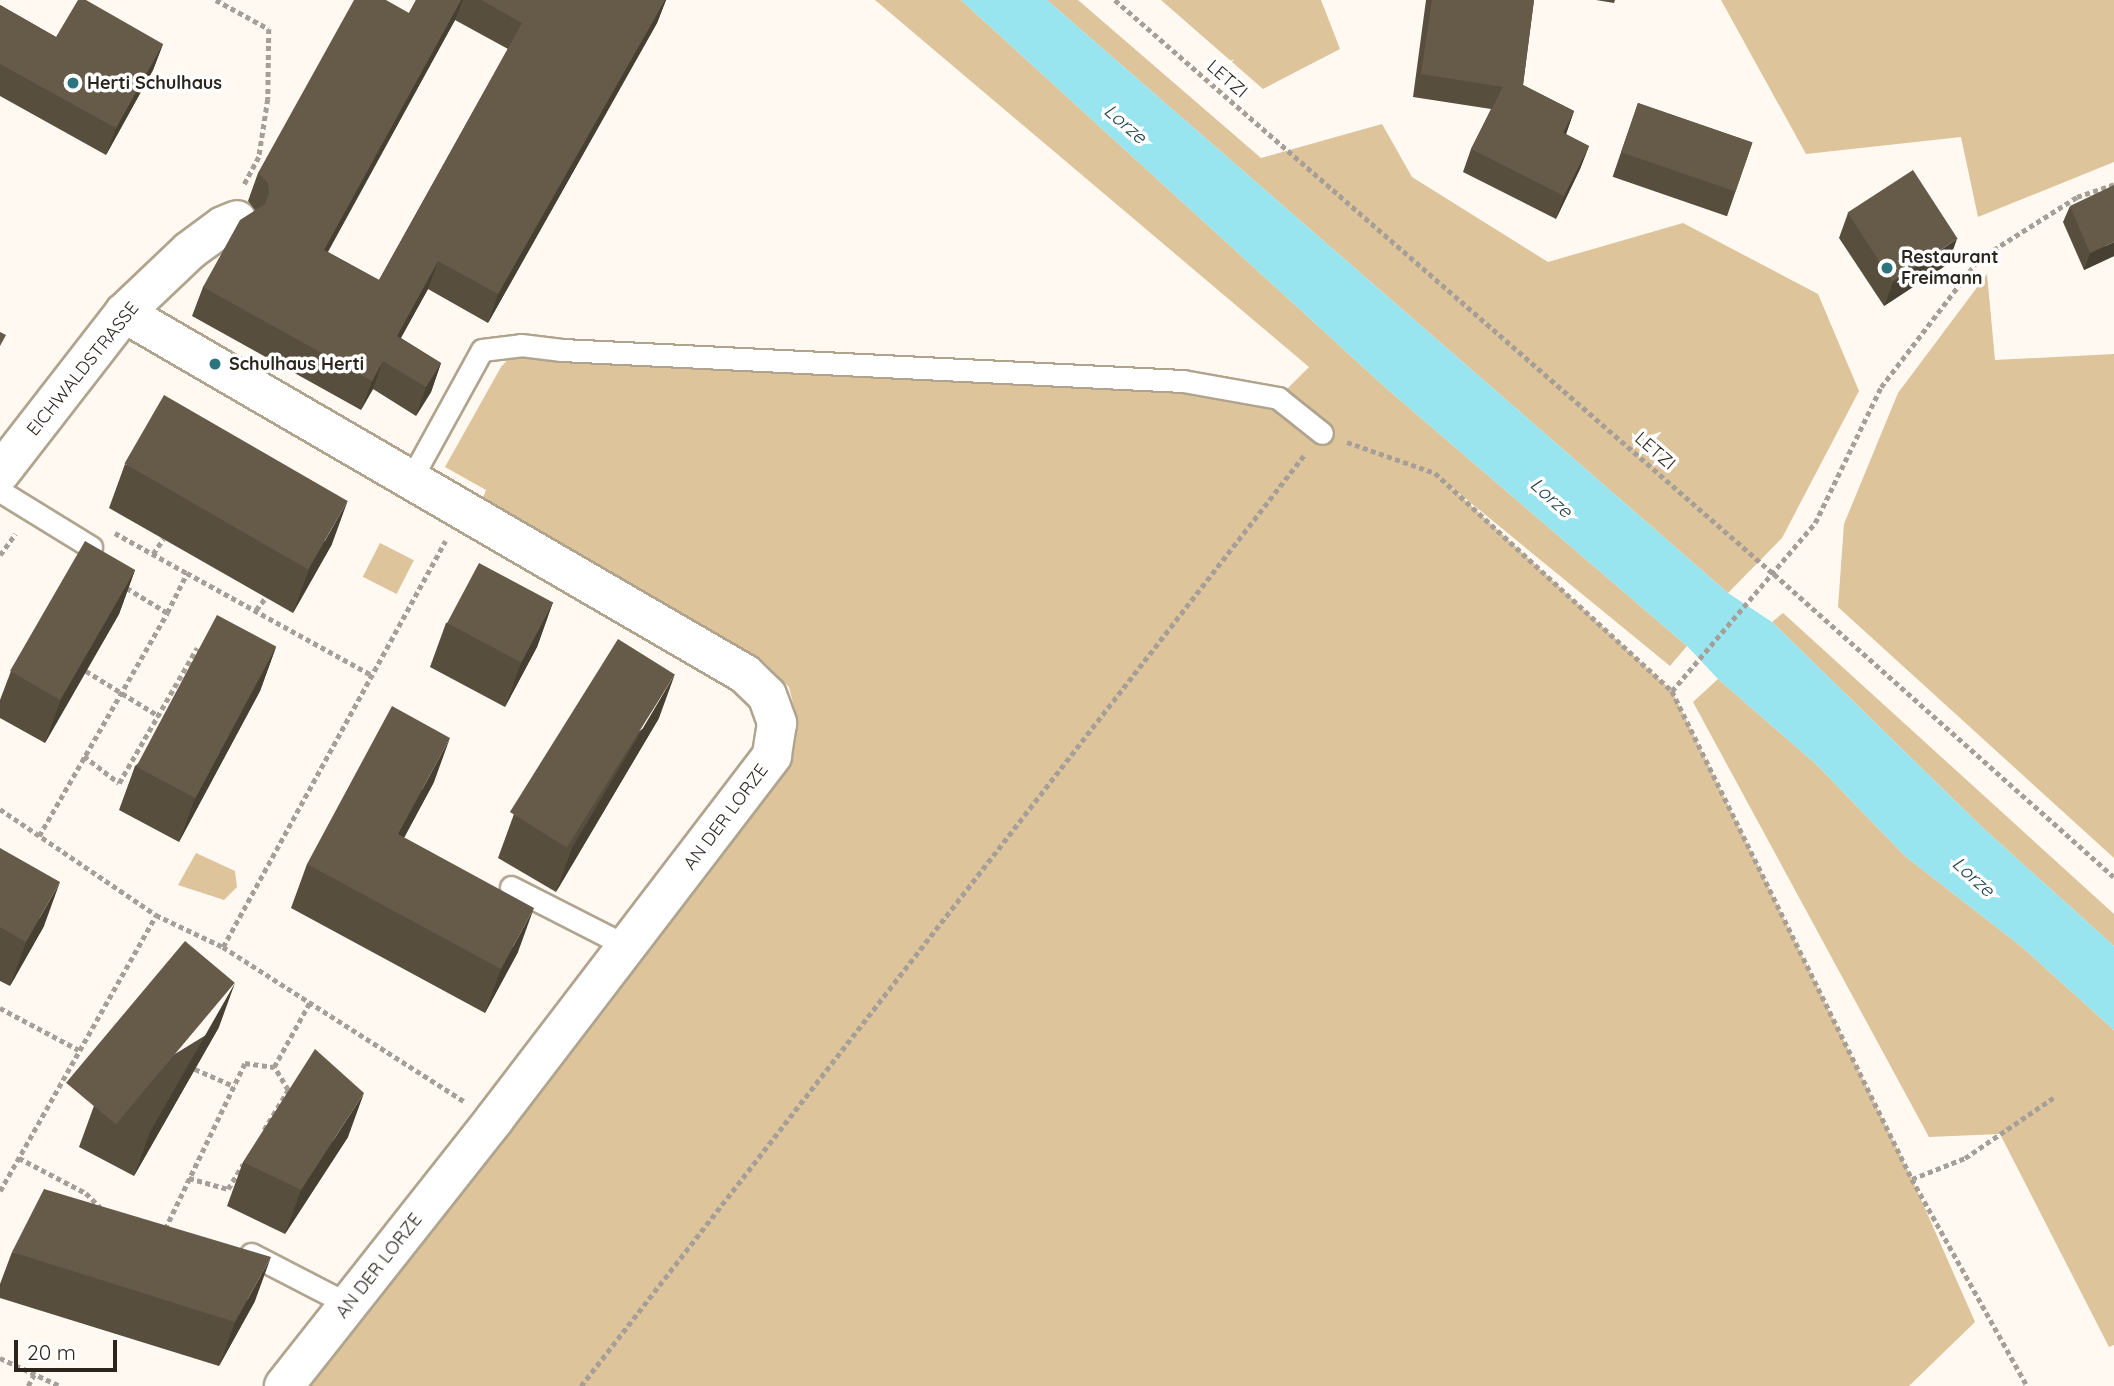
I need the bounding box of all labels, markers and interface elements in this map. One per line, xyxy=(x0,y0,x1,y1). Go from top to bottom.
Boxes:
street label: LETZI xyxy=(1202,56,1252,102)
place label: Herti Schulhaus xyxy=(87,72,222,94)
marker: Herti Schulhaus xyxy=(65,75,81,91)
water label: Lorze xyxy=(1099,99,1151,149)
place label: Restaurant Freimann xyxy=(1901,247,1999,290)
marker: Restaurant Freimann xyxy=(1879,260,1895,276)
street label: EICHWALDSTRASSE xyxy=(22,298,144,440)
place label: Schulhaus Herti xyxy=(229,353,364,375)
marker: Schulhaus Herti xyxy=(207,356,223,372)
street label: LETZI xyxy=(1630,428,1680,474)
water label: Lorze xyxy=(1525,473,1577,523)
street label: AN DER LORZE xyxy=(679,760,773,874)
water label: Lorze xyxy=(1947,852,1999,902)
street label: AN DER LORZE xyxy=(331,1209,427,1323)
scale bar xyxy=(18,1326,121,1370)
text: 20 m xyxy=(27,1339,76,1365)

